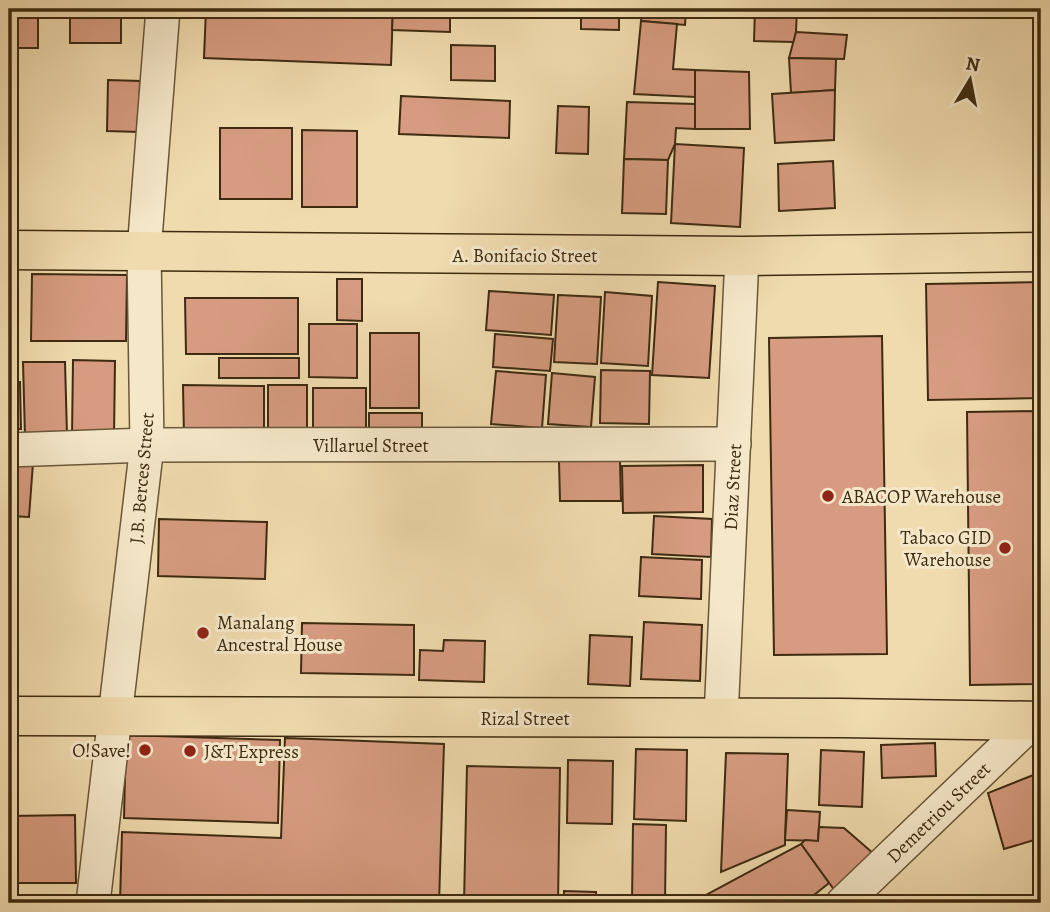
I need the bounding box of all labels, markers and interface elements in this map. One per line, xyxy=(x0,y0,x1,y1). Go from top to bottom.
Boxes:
north arrow xyxy=(934,46,1004,116)
text: N xyxy=(964,50,982,78)
street label: A. Bonifacio Street xyxy=(452,243,597,269)
street label: J.B. Berces Street xyxy=(123,411,161,545)
street label: Villaruel Street xyxy=(312,433,429,459)
street label: Diaz Street xyxy=(718,443,748,531)
place label: ABACOP Warehouse xyxy=(841,484,1001,510)
marker: ABACOP Warehouse xyxy=(820,488,836,504)
place label: Tabaco GID Warehouse xyxy=(900,525,991,573)
marker: Tabaco GID Warehouse xyxy=(997,540,1013,556)
place label: Manalang Ancestral House xyxy=(216,610,343,658)
marker: Manalang Ancestral House xyxy=(195,625,211,641)
street label: Rizal Street xyxy=(480,706,570,732)
place label: O!Save! xyxy=(72,738,131,764)
place label: J&T Express xyxy=(204,739,299,765)
marker: O!Save! xyxy=(137,742,153,758)
marker: J&T Express xyxy=(182,743,198,759)
street label: Demetriou Street xyxy=(881,756,996,869)

